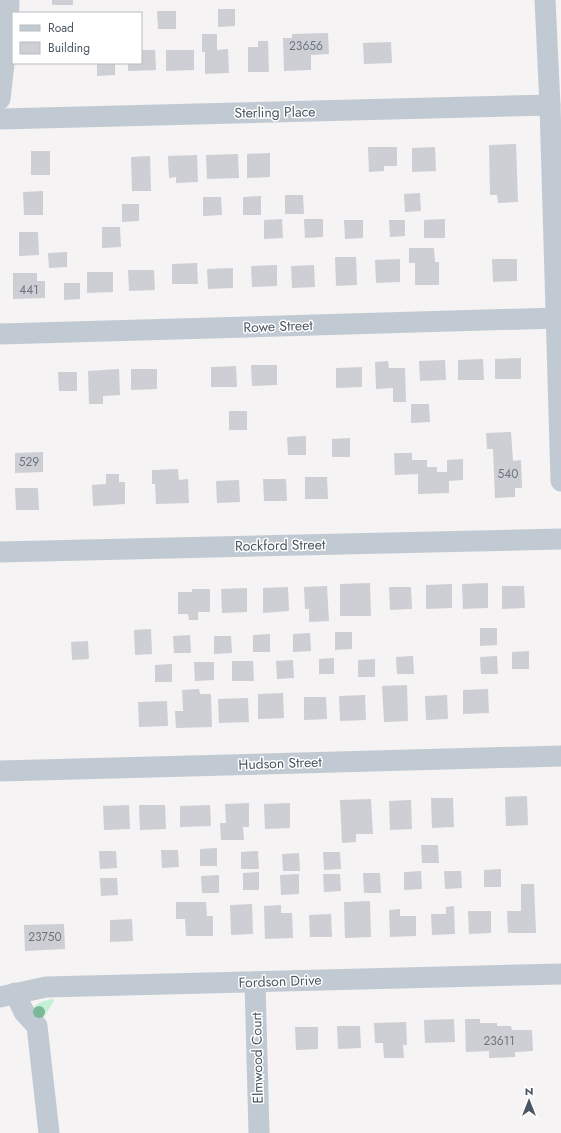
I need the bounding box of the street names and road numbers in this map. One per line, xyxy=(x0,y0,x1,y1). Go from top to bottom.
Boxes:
street label: Sterling Place xyxy=(234,101,316,123)
street label: Rowe Street xyxy=(243,315,314,337)
street label: Rockford Street xyxy=(235,534,326,556)
street label: Hudson Street xyxy=(238,752,323,774)
street label: Fordson Drive xyxy=(238,970,322,992)
street label: Elmwood Court xyxy=(246,1012,268,1104)

